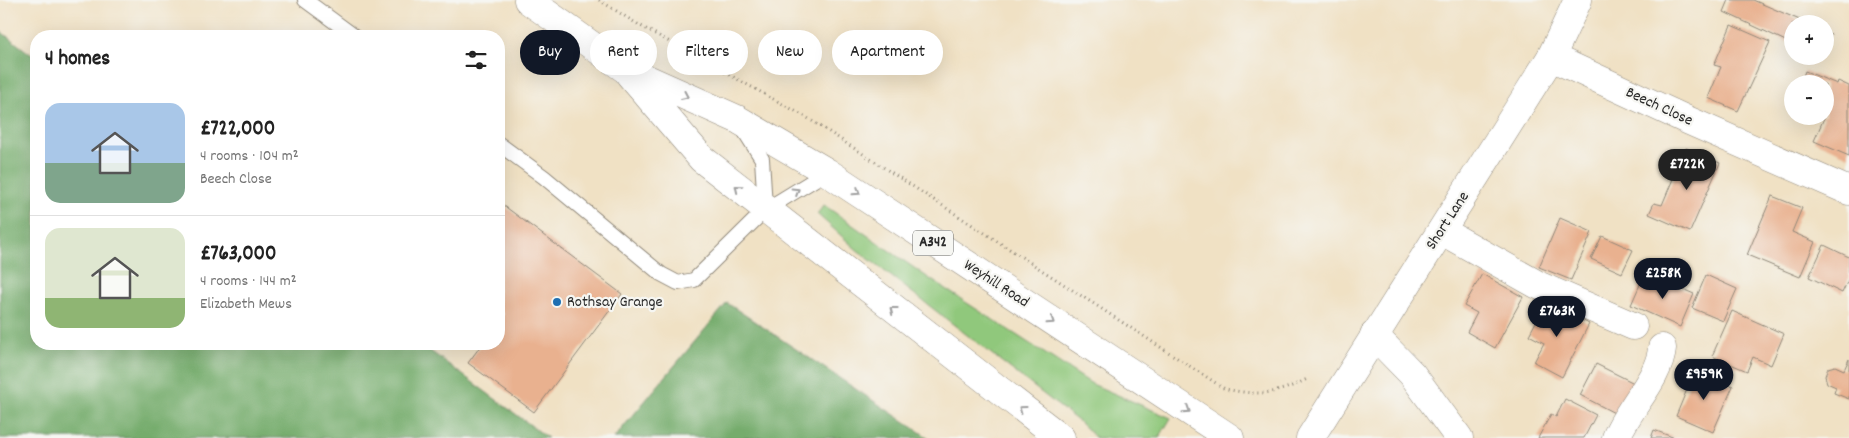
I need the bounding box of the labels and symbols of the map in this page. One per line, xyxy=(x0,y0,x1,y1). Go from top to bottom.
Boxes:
street label: Beech Close xyxy=(1622,81,1696,133)
one-way arrow xyxy=(680,89,689,100)
pin: £722K xyxy=(1652,148,1722,191)
one-way arrow xyxy=(735,186,744,194)
one-way arrow xyxy=(852,186,861,196)
street label: Short Lane xyxy=(1421,187,1475,255)
one-way arrow xyxy=(791,188,800,198)
road number: A342 xyxy=(913,230,953,256)
street label: Weyhill Road xyxy=(959,254,1033,314)
pin: £258K xyxy=(1628,258,1698,300)
place label: Rothsay Grange xyxy=(567,291,663,314)
marker: Rothsay Grange xyxy=(551,296,563,308)
pin: £763K xyxy=(1522,296,1592,338)
one-way arrow xyxy=(890,307,899,315)
one-way arrow xyxy=(1046,314,1055,324)
pin: £959K xyxy=(1669,358,1739,401)
one-way arrow xyxy=(1181,404,1191,413)
one-way arrow xyxy=(1018,406,1028,415)

